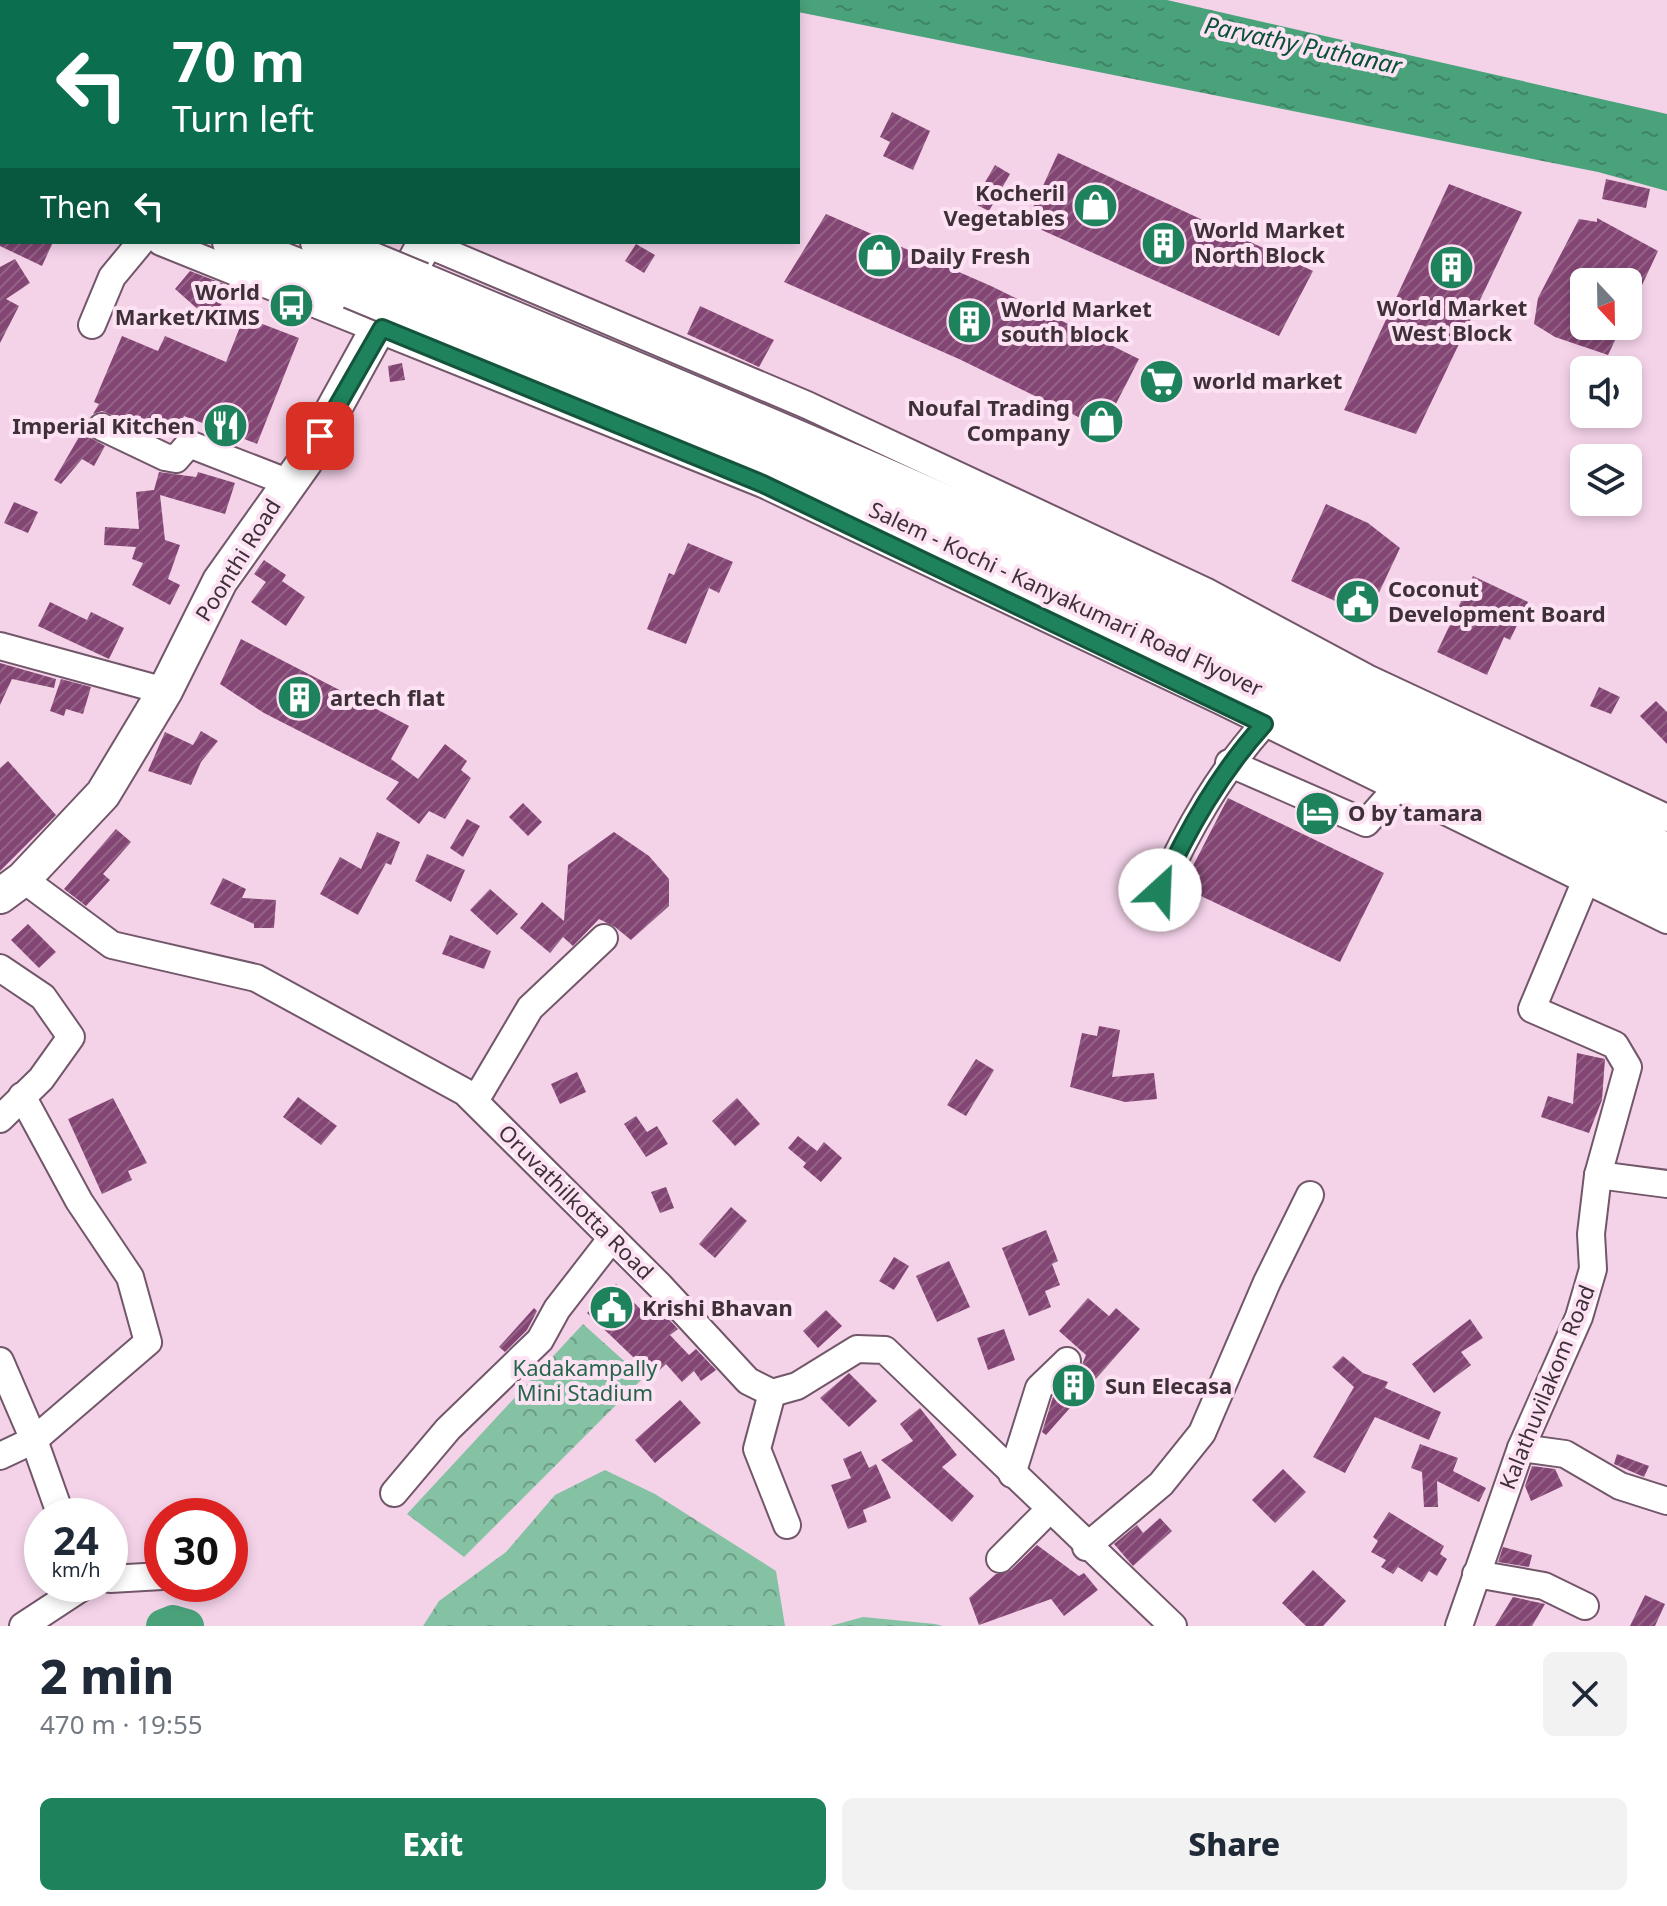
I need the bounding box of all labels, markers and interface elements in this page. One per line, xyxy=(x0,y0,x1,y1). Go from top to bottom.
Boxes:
water label: Parvathy Puthanar xyxy=(1202,7,1406,82)
text: 70 m xyxy=(172,22,305,98)
icon: left xyxy=(40,32,144,136)
text: Turn left xyxy=(172,94,314,143)
place label: Kocheril Vegetables xyxy=(944,177,1065,232)
shop icon: Kocheril Vegetables xyxy=(1072,182,1120,230)
icon: left xyxy=(127,184,171,228)
text: Then xyxy=(40,186,111,227)
place label: World Market North Block xyxy=(1194,214,1345,269)
building icon: World Market North Block xyxy=(1139,219,1187,267)
shop icon: Daily Fresh xyxy=(855,232,903,280)
place label: Daily Fresh xyxy=(910,240,1031,270)
building icon: World Market West Block xyxy=(1428,243,1476,291)
north arrow xyxy=(1570,268,1642,340)
map controls xyxy=(1570,268,1642,516)
place label: World Market/KIMS xyxy=(115,276,260,331)
bus stop icon: World Market/KIMS xyxy=(267,281,315,329)
place label: World Market West Block xyxy=(1377,292,1527,347)
place label: World Market south block xyxy=(1001,293,1152,348)
building icon: World Market south block xyxy=(946,298,994,346)
button: sound xyxy=(1570,356,1642,428)
supermarket icon: world market xyxy=(1138,357,1186,405)
place label: world market xyxy=(1193,365,1342,395)
place label: Noufal Trading Company xyxy=(907,392,1070,447)
shop icon: Noufal Trading Company xyxy=(1077,397,1125,445)
restaurant icon: Imperial Kitchen xyxy=(202,402,250,450)
pin xyxy=(286,402,354,470)
place label: Imperial Kitchen xyxy=(12,410,195,440)
icon: arrive xyxy=(298,414,342,458)
button: layers xyxy=(1570,444,1642,516)
street label: Poonthi Road xyxy=(188,492,287,626)
street label: Salem - Kochi - Kanyakumari Road Flyover xyxy=(865,493,1268,703)
place label: Coconut Development Board xyxy=(1388,573,1606,628)
public building icon: Coconut Development Board xyxy=(1333,578,1381,626)
building icon: artech flat xyxy=(275,674,323,722)
place label: artech flat xyxy=(330,682,445,712)
hotel icon: O by tamara xyxy=(1293,789,1341,837)
place label: O by tamara xyxy=(1348,797,1483,827)
position arrow xyxy=(1118,848,1202,932)
street label: Oruvathilkotta Road xyxy=(493,1117,661,1285)
street label: Kalathuvilakom Road xyxy=(1491,1280,1601,1493)
public building icon: Krishi Bhavan xyxy=(587,1284,635,1332)
place label: Krishi Bhavan xyxy=(642,1292,793,1322)
park label: Kadakampally Mini Stadium xyxy=(513,1352,658,1407)
building icon: Sun Elecasa xyxy=(1050,1362,1098,1410)
place label: Sun Elecasa xyxy=(1105,1370,1232,1400)
speed limit sign: 30 xyxy=(144,1498,248,1602)
text: 24 xyxy=(53,1512,99,1567)
text: km/h xyxy=(51,1556,101,1583)
text: 2 min xyxy=(40,1643,174,1708)
button: close xyxy=(1543,1652,1627,1736)
text: 470 m · 19:55 xyxy=(40,1706,203,1742)
button: Exit xyxy=(40,1798,826,1890)
button: Share xyxy=(842,1798,1627,1890)

